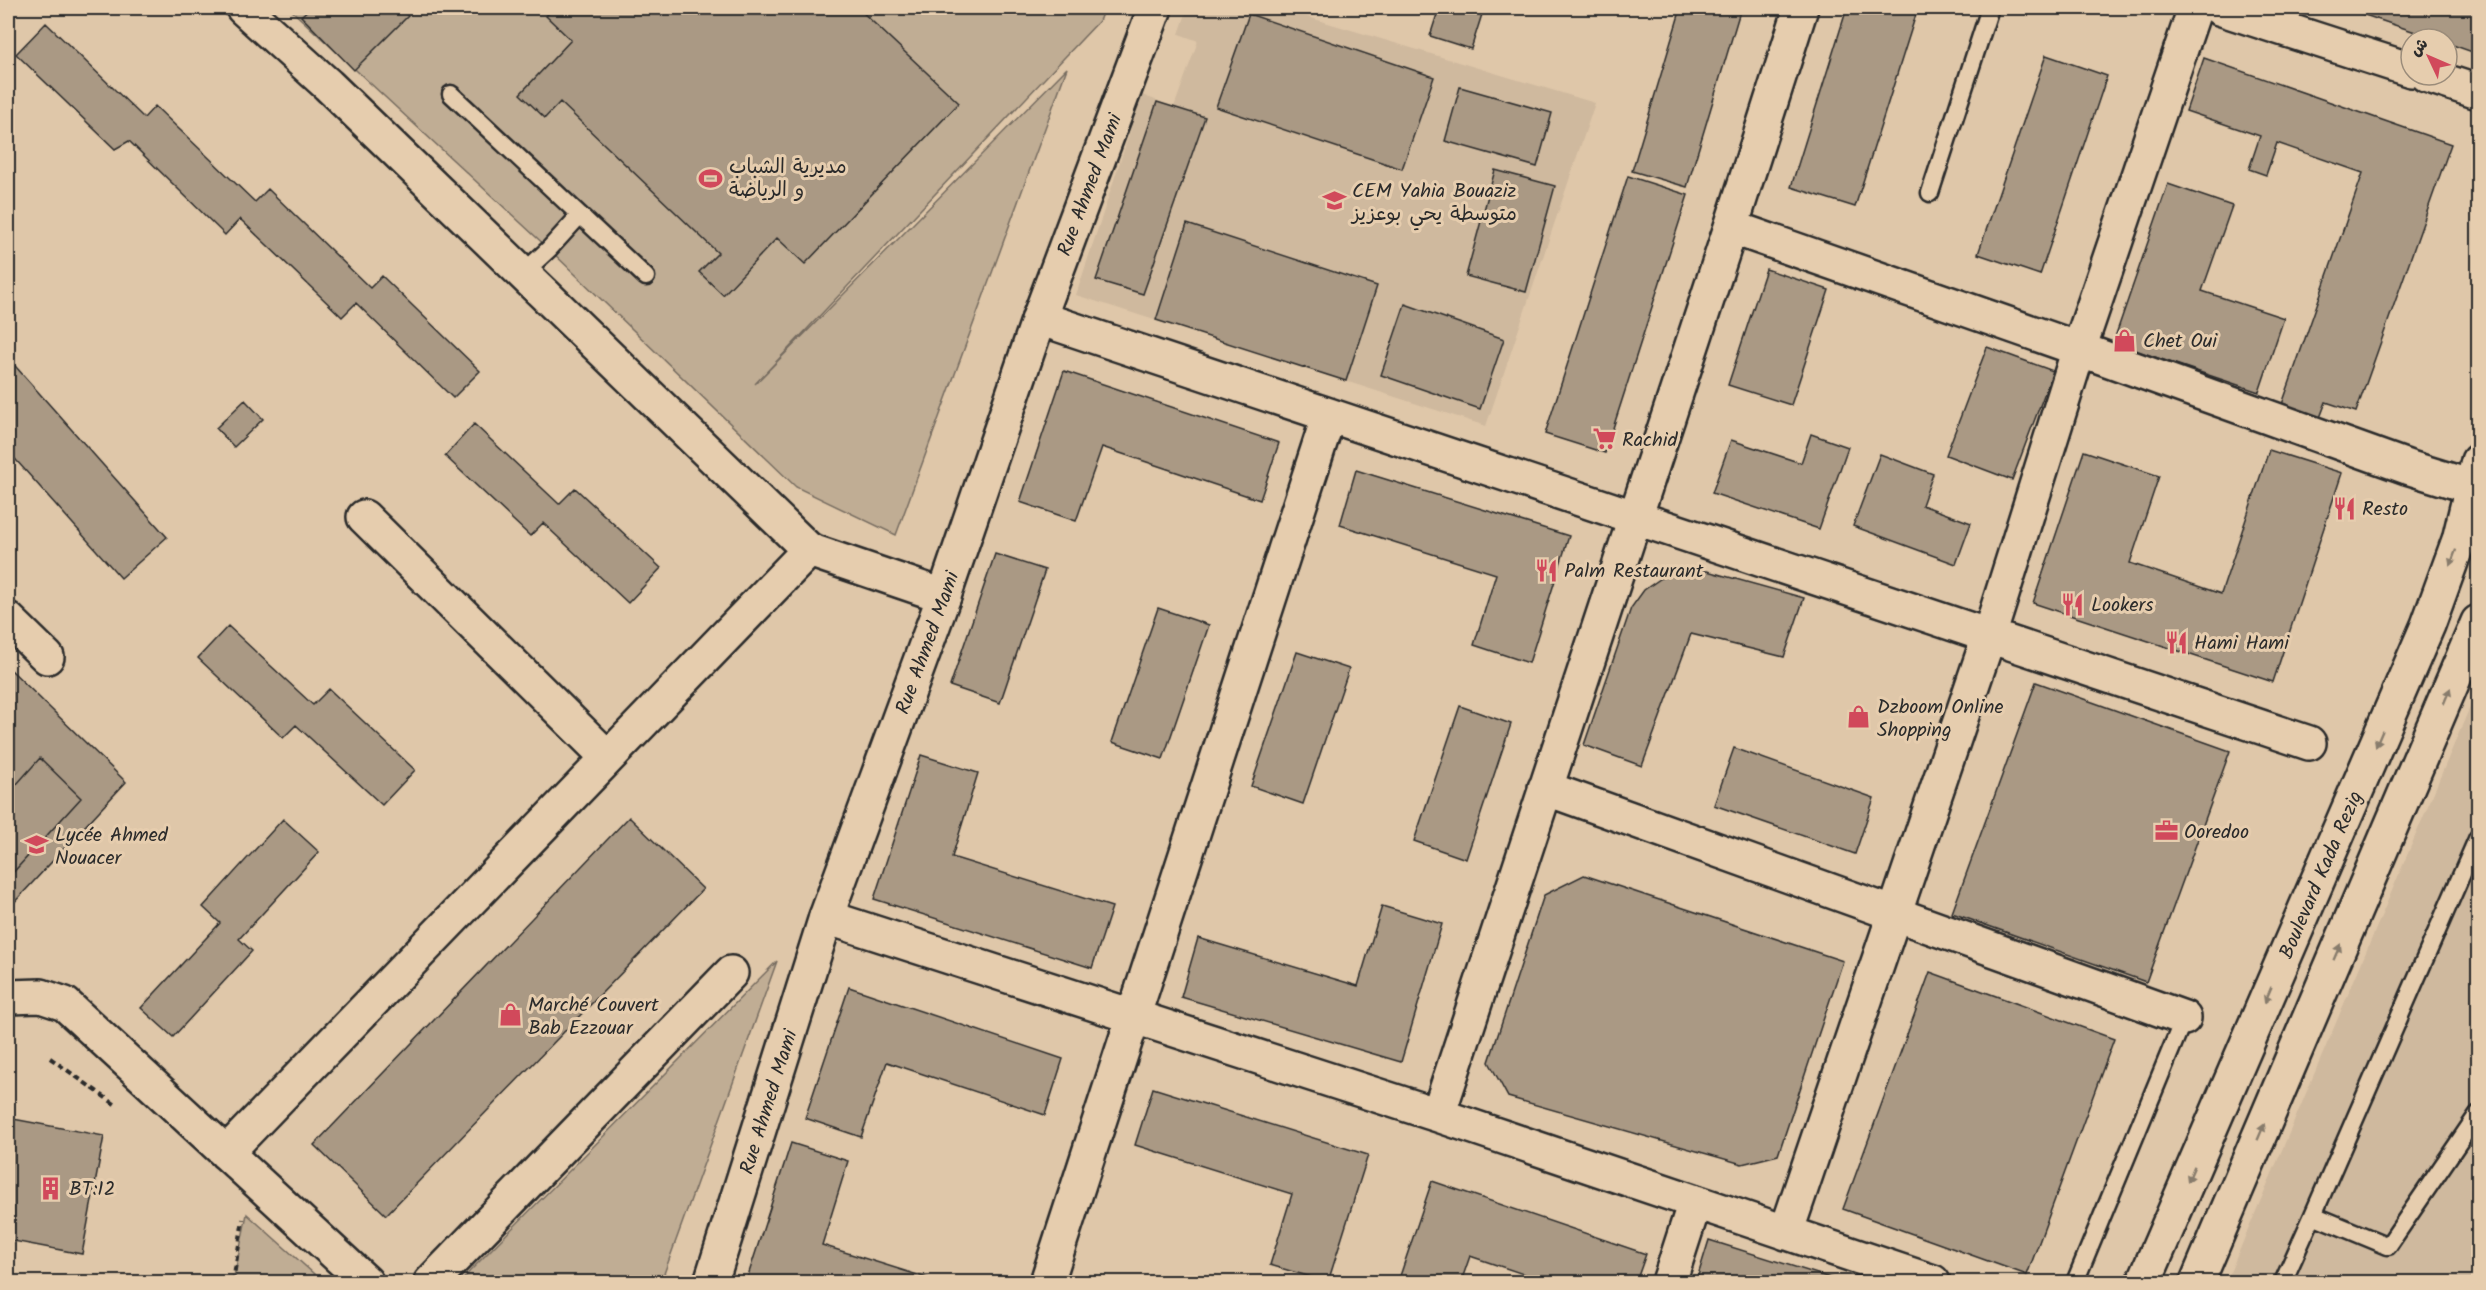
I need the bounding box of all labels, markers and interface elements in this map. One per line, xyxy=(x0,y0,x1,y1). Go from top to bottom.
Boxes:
north arrow xyxy=(2399,27,2459,87)
text: ش xyxy=(2404,33,2434,63)
street label: Rue Ahmed Mami xyxy=(1050,108,1133,261)
place label: مديرية الشباب و الرياضة xyxy=(729,152,847,207)
sports icon: مديرية الشباب و الرياضة xyxy=(698,165,724,191)
place label: CEM Yahia Bouaziz متوسطة يحي بوعزيز xyxy=(1350,176,1517,231)
school or university icon: CEM Yahia Bouaziz متوسطة يحي بوعزيز xyxy=(1321,188,1347,214)
place label: Chet Oui xyxy=(2143,326,2218,358)
shop icon: Chet Oui xyxy=(2112,327,2138,353)
place label: Rachid xyxy=(1622,425,1678,457)
supermarket icon: Rachid xyxy=(1591,426,1617,452)
place label: Resto xyxy=(2362,494,2408,526)
restaurant icon: Resto xyxy=(2331,495,2357,521)
one-way arrow xyxy=(2447,550,2457,568)
place label: Palm Restaurant xyxy=(1564,556,1704,588)
restaurant icon: Palm Restaurant xyxy=(1533,557,1559,583)
street label: Rue Ahmed Mami xyxy=(888,566,970,719)
place label: Lookers xyxy=(2091,590,2154,622)
restaurant icon: Lookers xyxy=(2060,591,2086,617)
place label: Hami Hami xyxy=(2194,628,2290,660)
restaurant icon: Hami Hami xyxy=(2163,629,2189,655)
one-way arrow xyxy=(2443,687,2452,705)
place label: Dzboom Online Shopping xyxy=(1877,692,2004,747)
shop icon: Dzboom Online Shopping xyxy=(1846,704,1872,730)
one-way arrow xyxy=(2374,730,2383,747)
street label: Boulevard Kada Rezig xyxy=(2272,786,2372,964)
place label: Ooredoo xyxy=(2184,817,2249,849)
office icon: Ooredoo xyxy=(2153,818,2179,844)
place label: Lycée Ahmed Nouacer xyxy=(55,820,169,875)
school or university icon: Lycée Ahmed Nouacer xyxy=(24,832,50,858)
one-way arrow xyxy=(2332,943,2342,961)
one-way arrow xyxy=(2263,986,2273,1004)
place label: Marché Couvert Bab Ezzouar xyxy=(528,990,659,1045)
shop icon: Marché Couvert Bab Ezzouar xyxy=(497,1002,523,1028)
street label: Rue Ahmed Mami xyxy=(732,1025,808,1179)
one-way arrow xyxy=(2257,1123,2266,1141)
one-way arrow xyxy=(2186,1165,2196,1183)
place label: BT:12 xyxy=(69,1174,115,1206)
building icon: BT:12 xyxy=(38,1175,64,1201)

